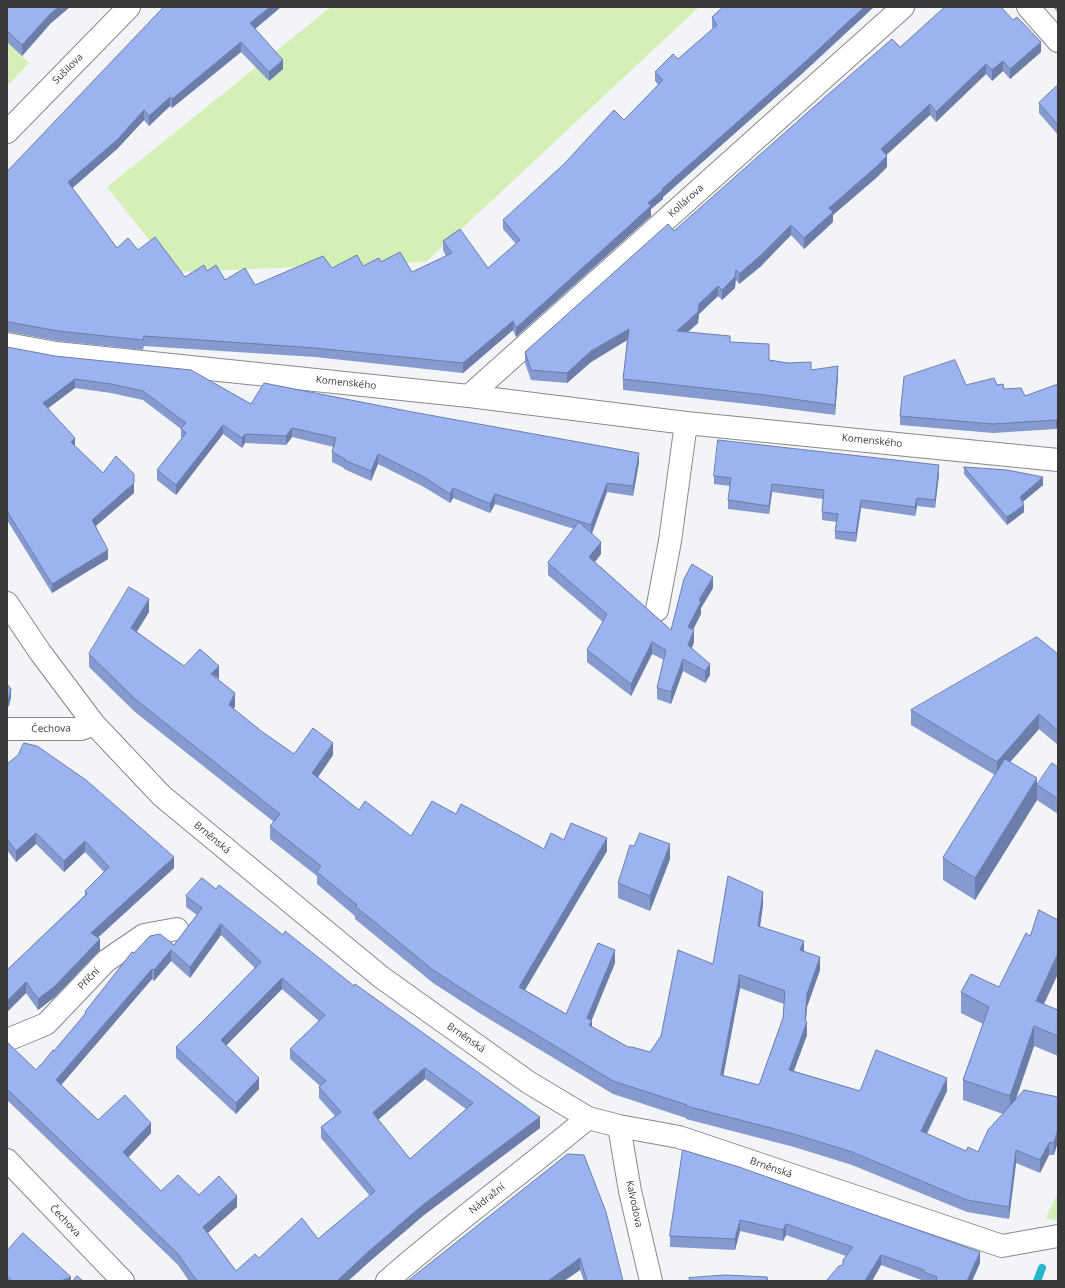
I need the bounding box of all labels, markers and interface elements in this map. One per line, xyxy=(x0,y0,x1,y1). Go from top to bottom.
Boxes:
street label: Sušilova xyxy=(50,51,86,87)
street label: Kollárova xyxy=(666,182,706,220)
street label: Komenského xyxy=(315,374,377,392)
street label: Komenského xyxy=(841,432,903,450)
street label: Čechova xyxy=(31,723,71,735)
street label: Brněnská xyxy=(191,819,233,857)
street label: Příční xyxy=(76,965,102,993)
street label: Brněnská xyxy=(445,1020,487,1056)
street label: Brněnská xyxy=(748,1155,794,1181)
street label: Kalvodova xyxy=(623,1179,645,1229)
street label: Nádražní xyxy=(467,1181,507,1217)
street label: Čechova xyxy=(47,1203,83,1239)

